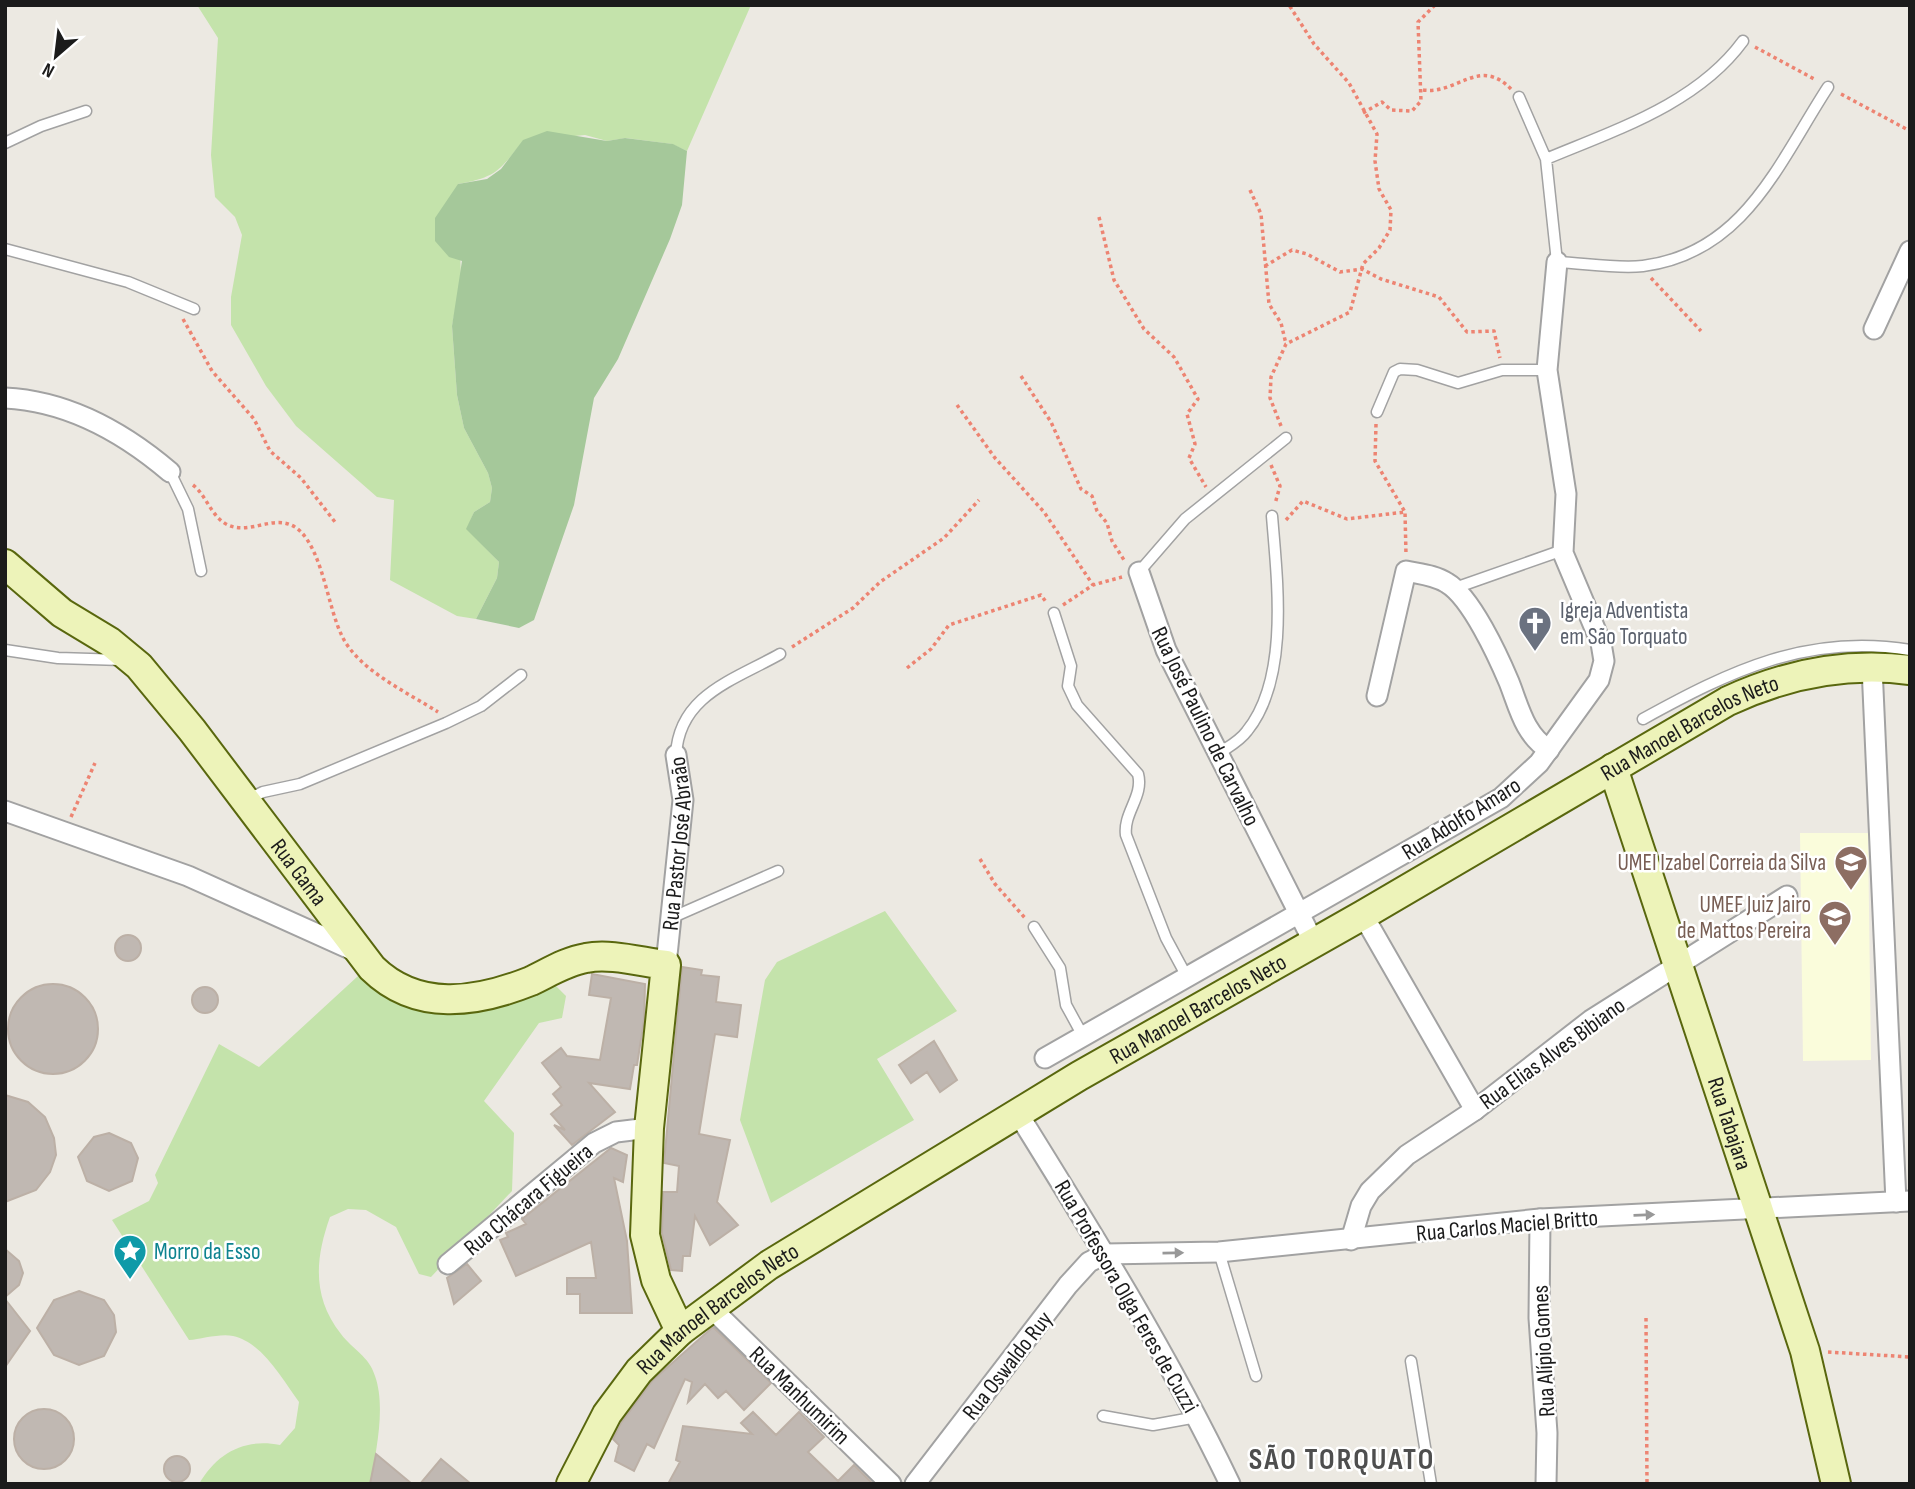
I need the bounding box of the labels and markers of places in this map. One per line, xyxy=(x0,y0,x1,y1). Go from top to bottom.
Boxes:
place label: Igreja Adventista em São Torquato xyxy=(1560,597,1688,651)
church icon: Igreja Adventista em São Torquato xyxy=(1516,604,1554,653)
school or university icon: UMEI Izabel Correia da Silva xyxy=(1832,843,1870,892)
place label: UMEI Izabel Correia da Silva xyxy=(1617,849,1826,877)
place label: UMEF Juiz Jairo de Mattos Pereira xyxy=(1677,891,1811,945)
school or university icon: UMEF Juiz Jairo de Mattos Pereira xyxy=(1816,898,1854,947)
place icon: Morro da Esso xyxy=(111,1232,149,1281)
place label: Morro da Esso xyxy=(154,1238,261,1266)

